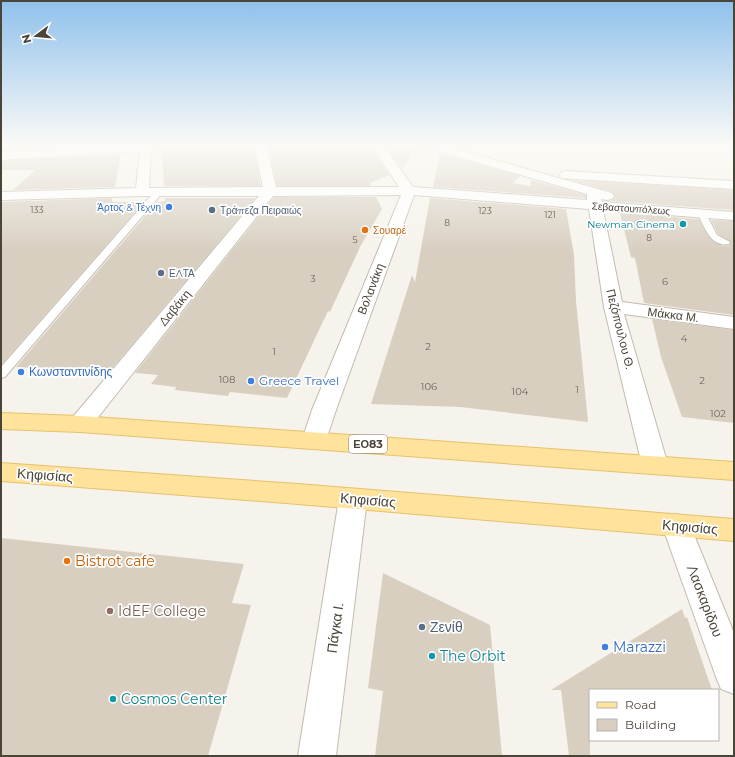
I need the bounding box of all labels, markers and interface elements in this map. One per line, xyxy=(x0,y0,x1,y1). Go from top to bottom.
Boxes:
north arrow xyxy=(16,16,56,56)
text: N xyxy=(18,33,34,45)
street label: Σεβαστουπόλεως xyxy=(591,199,671,218)
place label: Άρτος & Τέχνη xyxy=(97,201,161,214)
marker: Άρτος & Τέχνη xyxy=(164,202,174,212)
house number: 133 xyxy=(30,204,44,215)
place label: Τράπεζα Πειραιώς xyxy=(220,204,302,217)
marker: Τράπεζα Πειραιώς xyxy=(207,205,217,215)
house number: 123 xyxy=(478,205,492,216)
house number: 121 xyxy=(544,209,556,220)
house number: 8 xyxy=(444,217,450,228)
place label: Newman Cinema xyxy=(587,218,675,231)
marker: Newman Cinema xyxy=(678,219,688,229)
place label: Σουαρέ xyxy=(373,224,407,237)
marker: Σουαρέ xyxy=(360,225,370,235)
house number: 8 xyxy=(646,232,652,243)
house number: 5 xyxy=(352,234,358,245)
street label: Βολανάκη xyxy=(354,261,387,317)
place label: ΕΛΤΑ xyxy=(169,267,195,280)
marker: ΕΛΤΑ xyxy=(156,268,166,278)
house number: 3 xyxy=(310,273,316,284)
house number: 6 xyxy=(662,275,668,288)
street label: Δαβάκη xyxy=(156,287,194,329)
street label: Πεζόπουλου Θ. xyxy=(603,287,638,370)
street label: Μάκκα Μ. xyxy=(647,304,699,325)
house number: 4 xyxy=(681,332,688,345)
house number: 2 xyxy=(425,340,431,353)
house number: 1 xyxy=(272,345,276,358)
place label: Κωνσταντινίδης xyxy=(29,364,113,379)
marker: Κωνσταντινίδης xyxy=(16,367,26,377)
house number: 108 xyxy=(219,373,235,386)
place label: Greece Travel xyxy=(259,373,339,388)
house number: 2 xyxy=(699,374,705,387)
marker: Greece Travel xyxy=(246,376,256,386)
house number: 106 xyxy=(421,380,437,393)
house number: 1 xyxy=(575,383,579,396)
house number: 104 xyxy=(512,385,529,398)
house number: 102 xyxy=(710,407,726,420)
road number: ΕΟ83 xyxy=(349,435,387,453)
street label: Κηφισίας xyxy=(16,464,74,486)
street label: Κηφισίας xyxy=(339,489,397,511)
street label: Κηφισίας xyxy=(661,516,719,538)
place label: Bistrot cafe xyxy=(75,552,155,570)
marker: Bistrot cafe xyxy=(62,556,72,566)
street label: Λασκαρίδου xyxy=(683,562,727,640)
place label: IdEF College xyxy=(118,602,206,620)
street label: Πάγκα Ι. xyxy=(323,602,347,654)
marker: IdEF College xyxy=(105,606,115,616)
place label: Ζενίθ xyxy=(430,618,463,636)
marker: Ζενίθ xyxy=(417,622,427,632)
place label: Marazzi xyxy=(613,638,666,656)
marker: Marazzi xyxy=(600,642,610,652)
place label: The Orbit xyxy=(440,647,506,665)
marker: The Orbit xyxy=(427,651,437,661)
legend xyxy=(589,689,719,741)
place label: Cosmos Center xyxy=(121,690,228,708)
marker: Cosmos Center xyxy=(108,694,118,704)
text: Road xyxy=(625,697,656,712)
text: Building xyxy=(625,717,676,732)

